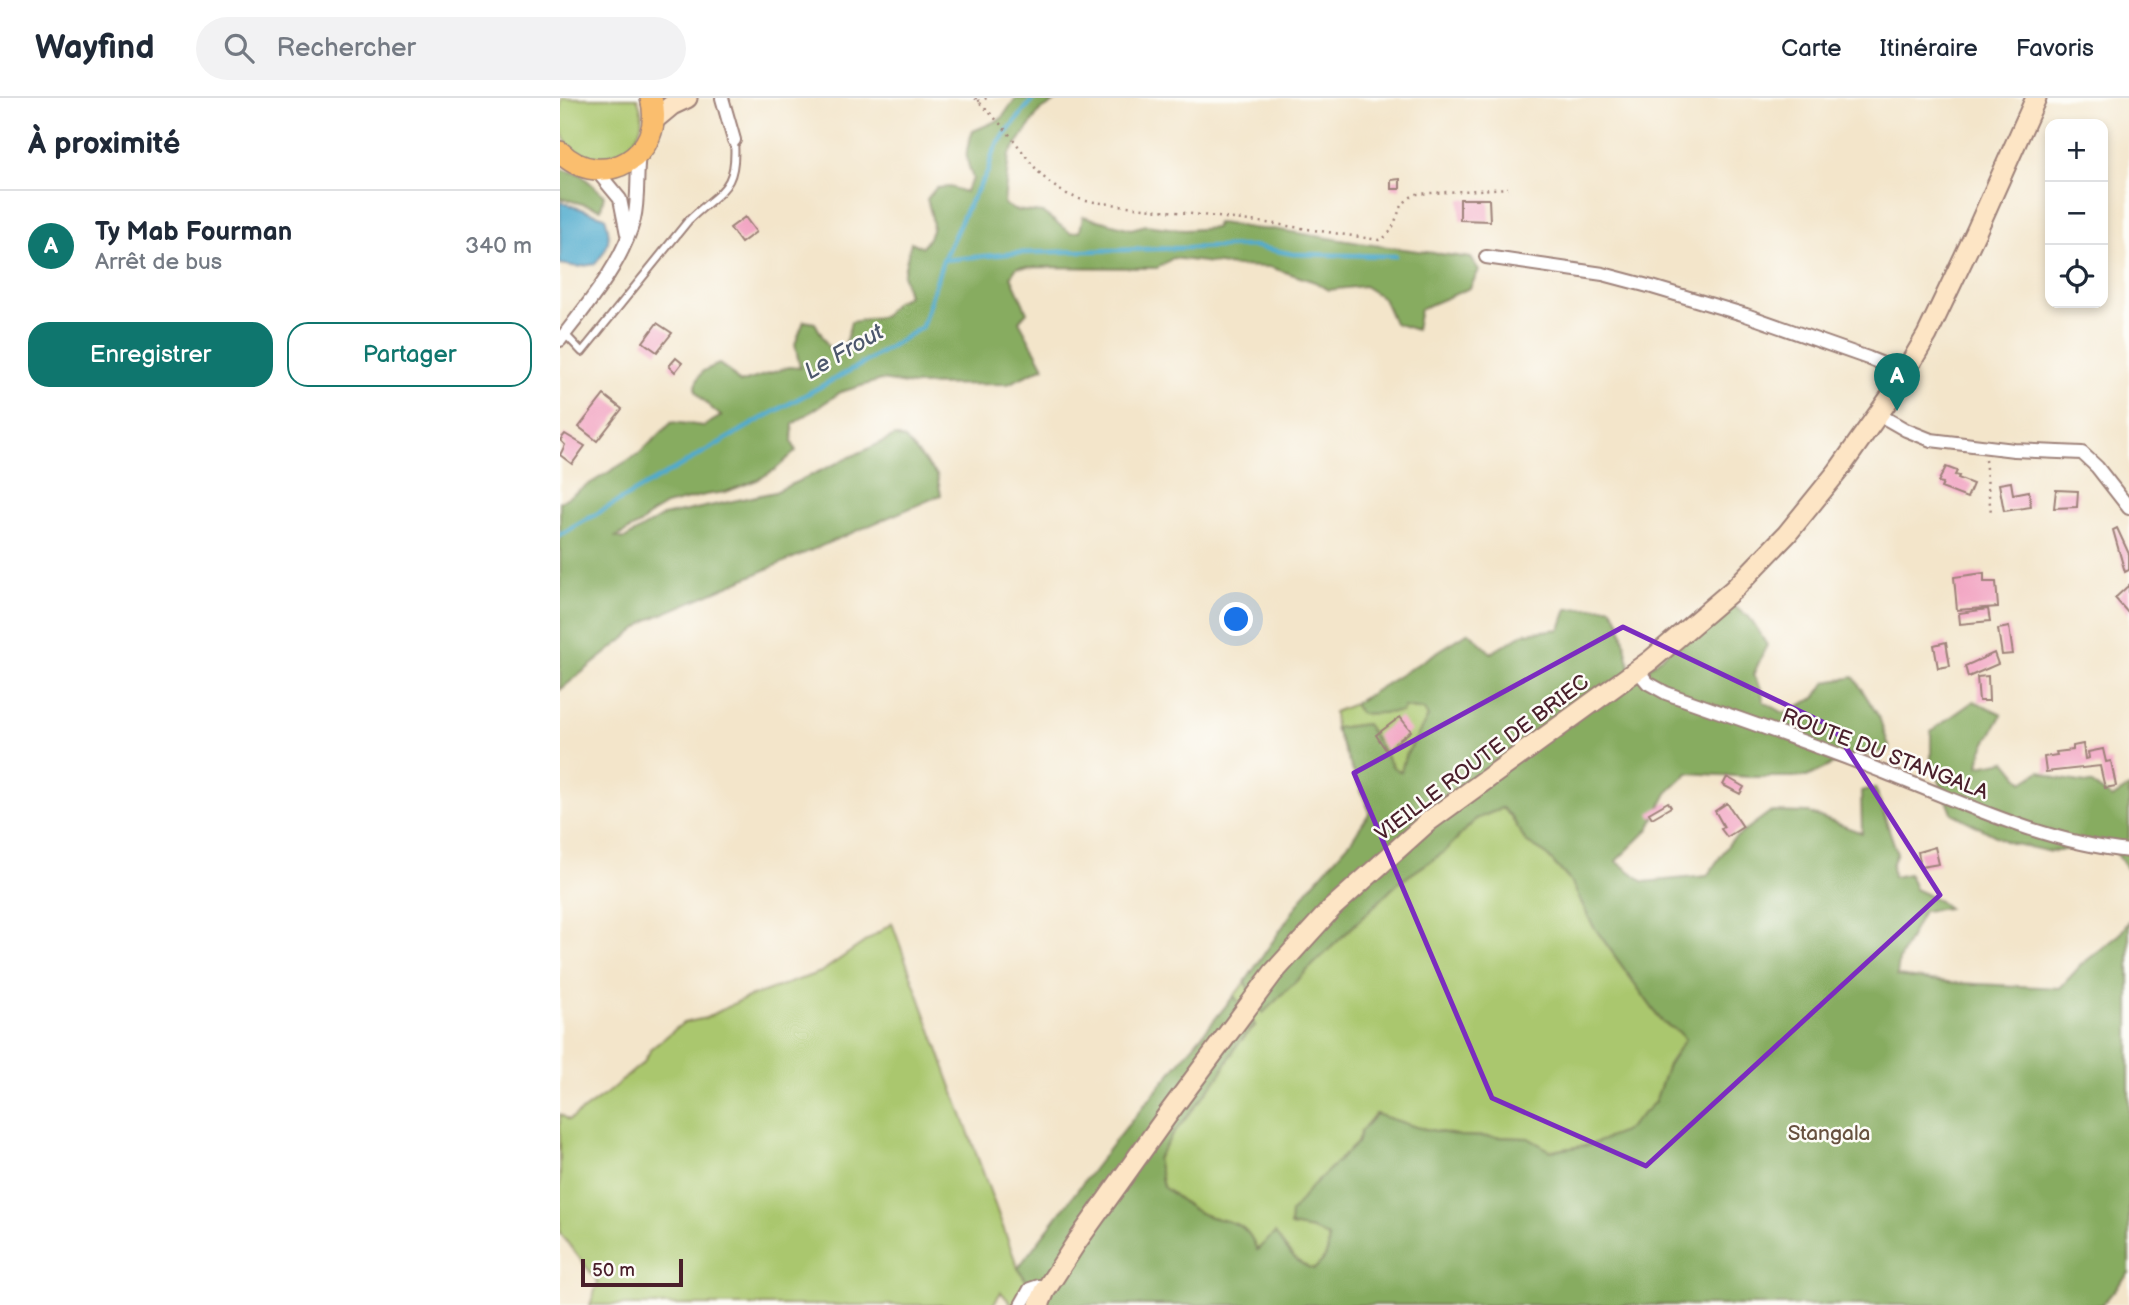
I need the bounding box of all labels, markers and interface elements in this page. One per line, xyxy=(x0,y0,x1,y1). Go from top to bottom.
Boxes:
search box xyxy=(196,17,686,80)
text: Wayfind xyxy=(35,28,154,68)
icon: search xyxy=(220,29,258,67)
text: Rechercher xyxy=(276,33,416,64)
text: Carte xyxy=(1781,34,1842,63)
text: Itinéraire xyxy=(1880,34,1978,63)
text: Favoris xyxy=(2016,34,2094,63)
map controls xyxy=(2045,119,2108,308)
button: + xyxy=(2045,119,2108,182)
text: À proximité xyxy=(28,126,180,162)
button: − xyxy=(2045,182,2108,245)
text: Ty Mab Fourman xyxy=(95,217,292,248)
text: A xyxy=(44,232,58,260)
text: 340 m xyxy=(465,232,532,260)
button: locate xyxy=(2045,245,2108,308)
text: Arrêt de bus xyxy=(95,248,222,276)
water label: Le Frout xyxy=(799,318,889,386)
button: Enregistrer xyxy=(28,322,273,387)
button: Partager xyxy=(287,322,532,387)
pin: A xyxy=(1874,353,1920,411)
your location xyxy=(1219,602,1253,636)
street label: VIEILLE ROUTE DE BRIEC xyxy=(1370,669,1594,847)
street label: ROUTE DU STANGALA xyxy=(1778,703,1992,805)
park label: Stangala xyxy=(1788,1121,1870,1146)
scale bar xyxy=(581,1256,682,1288)
text: 50 m xyxy=(592,1259,635,1282)

